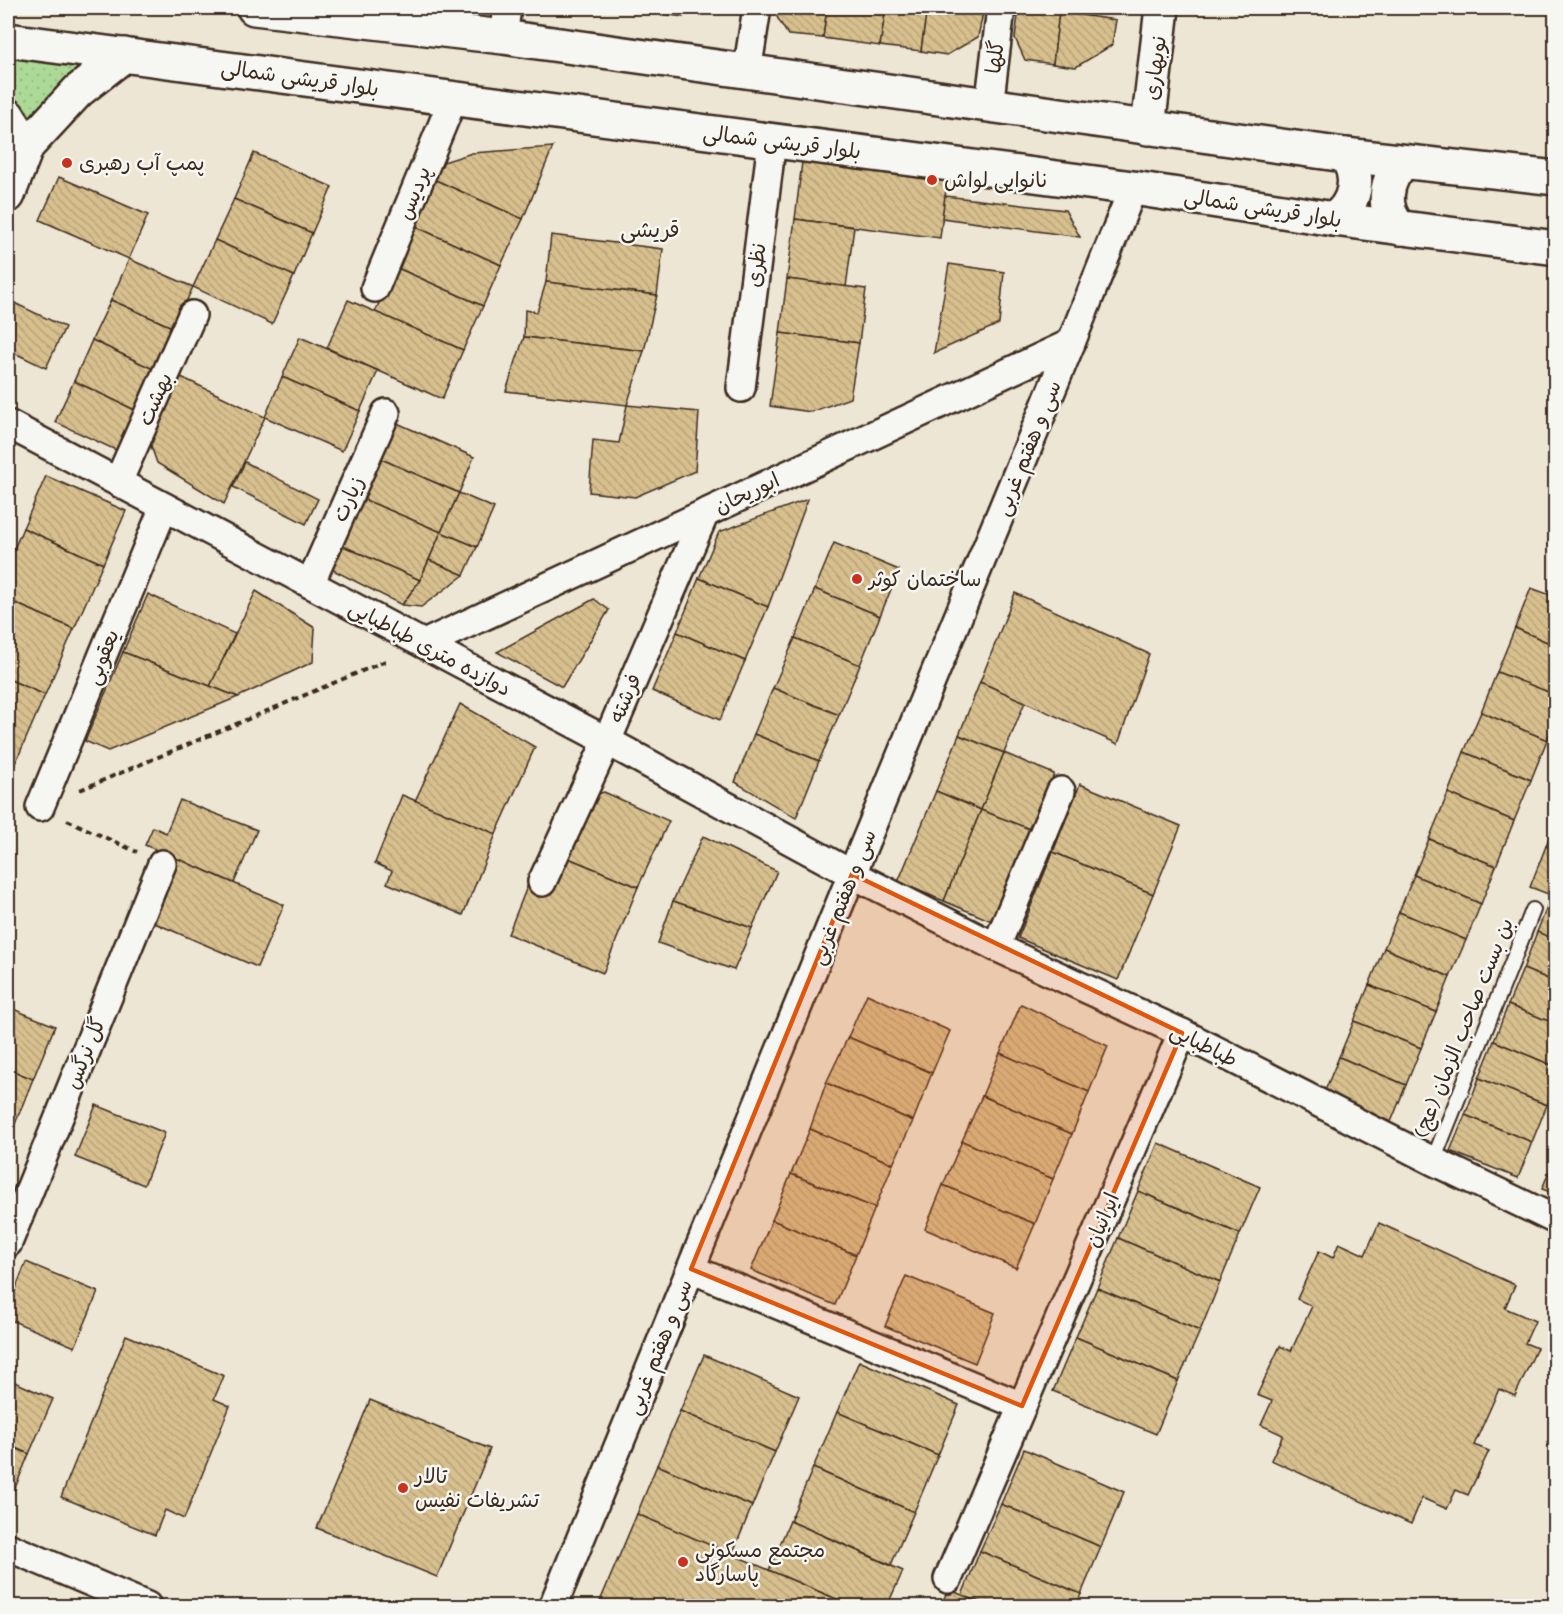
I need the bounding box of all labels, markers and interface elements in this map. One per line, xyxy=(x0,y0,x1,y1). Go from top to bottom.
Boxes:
street label: نوبهاری xyxy=(1138,34,1174,102)
street label: گلها xyxy=(980,39,1012,75)
street label: بلوار قریشی شمالی xyxy=(219,54,381,104)
street label: بلوار قریشی شمالی xyxy=(701,119,863,167)
place label: پمپ آب رهبری xyxy=(79,150,205,178)
marker: پمپ آب رهبری xyxy=(60,156,74,170)
street label: پردیس xyxy=(392,162,438,224)
place label: نانوایی لواش xyxy=(944,167,1048,195)
marker: نانوایی لواش xyxy=(925,173,939,187)
street label: بلوار قریشی شمالی xyxy=(1182,183,1344,235)
district label: قریشی xyxy=(620,217,680,245)
street label: نظری xyxy=(740,241,774,289)
street label: بهشت xyxy=(132,368,180,430)
street label: سی و هفتم غربی xyxy=(989,376,1070,521)
street label: ابوریحان xyxy=(710,467,785,521)
street label: زیارت xyxy=(326,472,371,527)
place label: ساختمان کوثر xyxy=(867,566,982,594)
marker: ساختمان کوثر xyxy=(850,572,864,586)
street label: دوازده متری طباطبایی xyxy=(343,594,516,704)
street label: یعقوبی xyxy=(79,626,127,689)
street label: فرشته xyxy=(603,669,649,727)
street label: سی و هفتم غربی xyxy=(804,825,885,970)
street label: بن بست صاحب الزمان (عج) xyxy=(1407,914,1521,1143)
street label: گل نرگس xyxy=(59,1013,113,1093)
street label: طباطبایی xyxy=(1165,1017,1242,1075)
street label: ایرانیان xyxy=(1079,1189,1127,1252)
street label: سی و هفتم غربی xyxy=(620,1275,701,1420)
place label: تالار تشریفات نفیس xyxy=(413,1463,540,1515)
marker: تالار تشریفات نفیس xyxy=(396,1481,410,1495)
place label: مجتمع مسکونی پاسارگاد xyxy=(695,1537,825,1589)
marker: مجتمع مسکونی پاسارگاد xyxy=(676,1555,690,1569)

